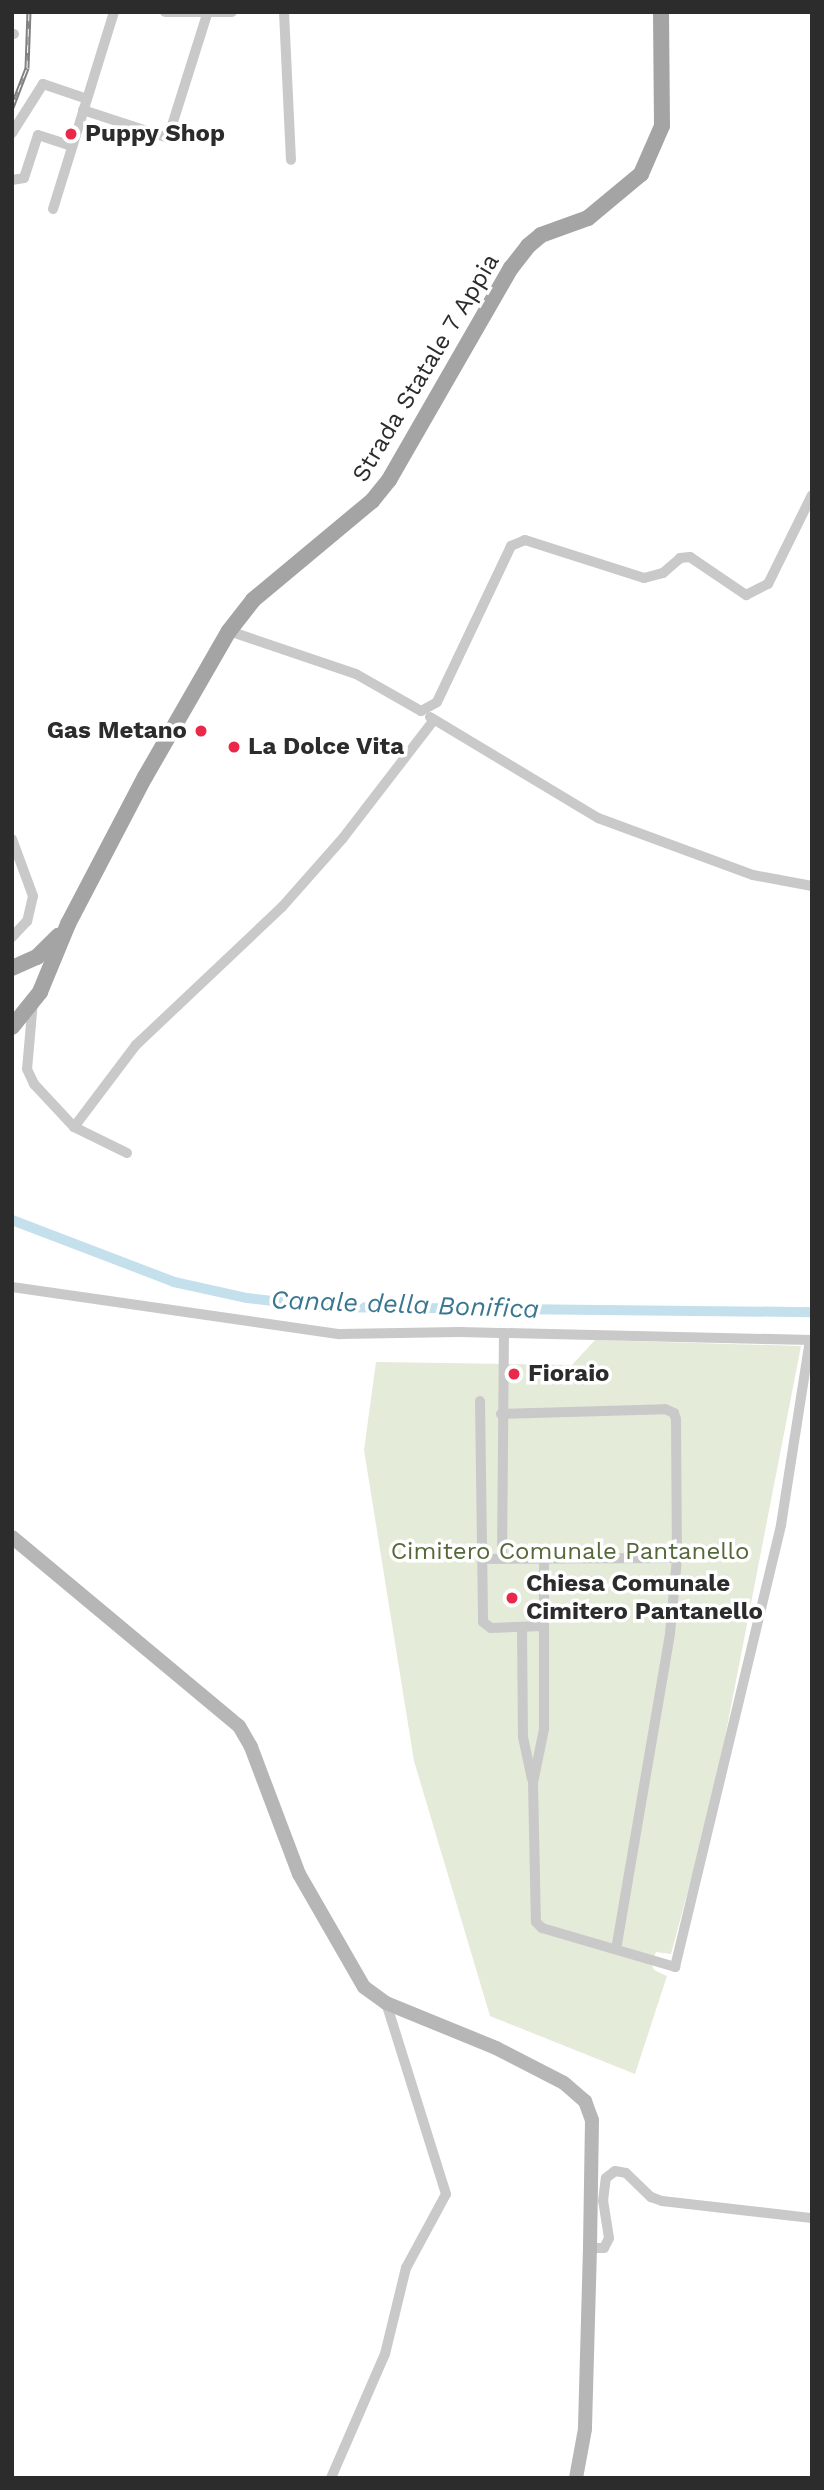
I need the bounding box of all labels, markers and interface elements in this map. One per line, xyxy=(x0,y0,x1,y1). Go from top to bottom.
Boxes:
place label: Puppy Shop xyxy=(85,120,225,148)
marker: Puppy Shop xyxy=(63,126,79,142)
street label: Strada Statale 7 Appia xyxy=(346,247,506,489)
place label: Gas Metano xyxy=(47,717,187,745)
marker: Gas Metano xyxy=(193,723,209,739)
place label: La Dolce Vita xyxy=(248,733,405,761)
marker: La Dolce Vita xyxy=(226,739,242,755)
water label: Canale della Bonifica xyxy=(270,1285,540,1325)
place label: Fioraio xyxy=(528,1360,609,1388)
marker: Fioraio xyxy=(506,1366,522,1382)
park label: Cimitero Comunale Pantanello xyxy=(391,1538,749,1566)
place label: Chiesa Comunale Cimitero Pantanello xyxy=(526,1570,763,1626)
marker: Chiesa Comunale Cimitero Pantanello xyxy=(504,1590,520,1606)

